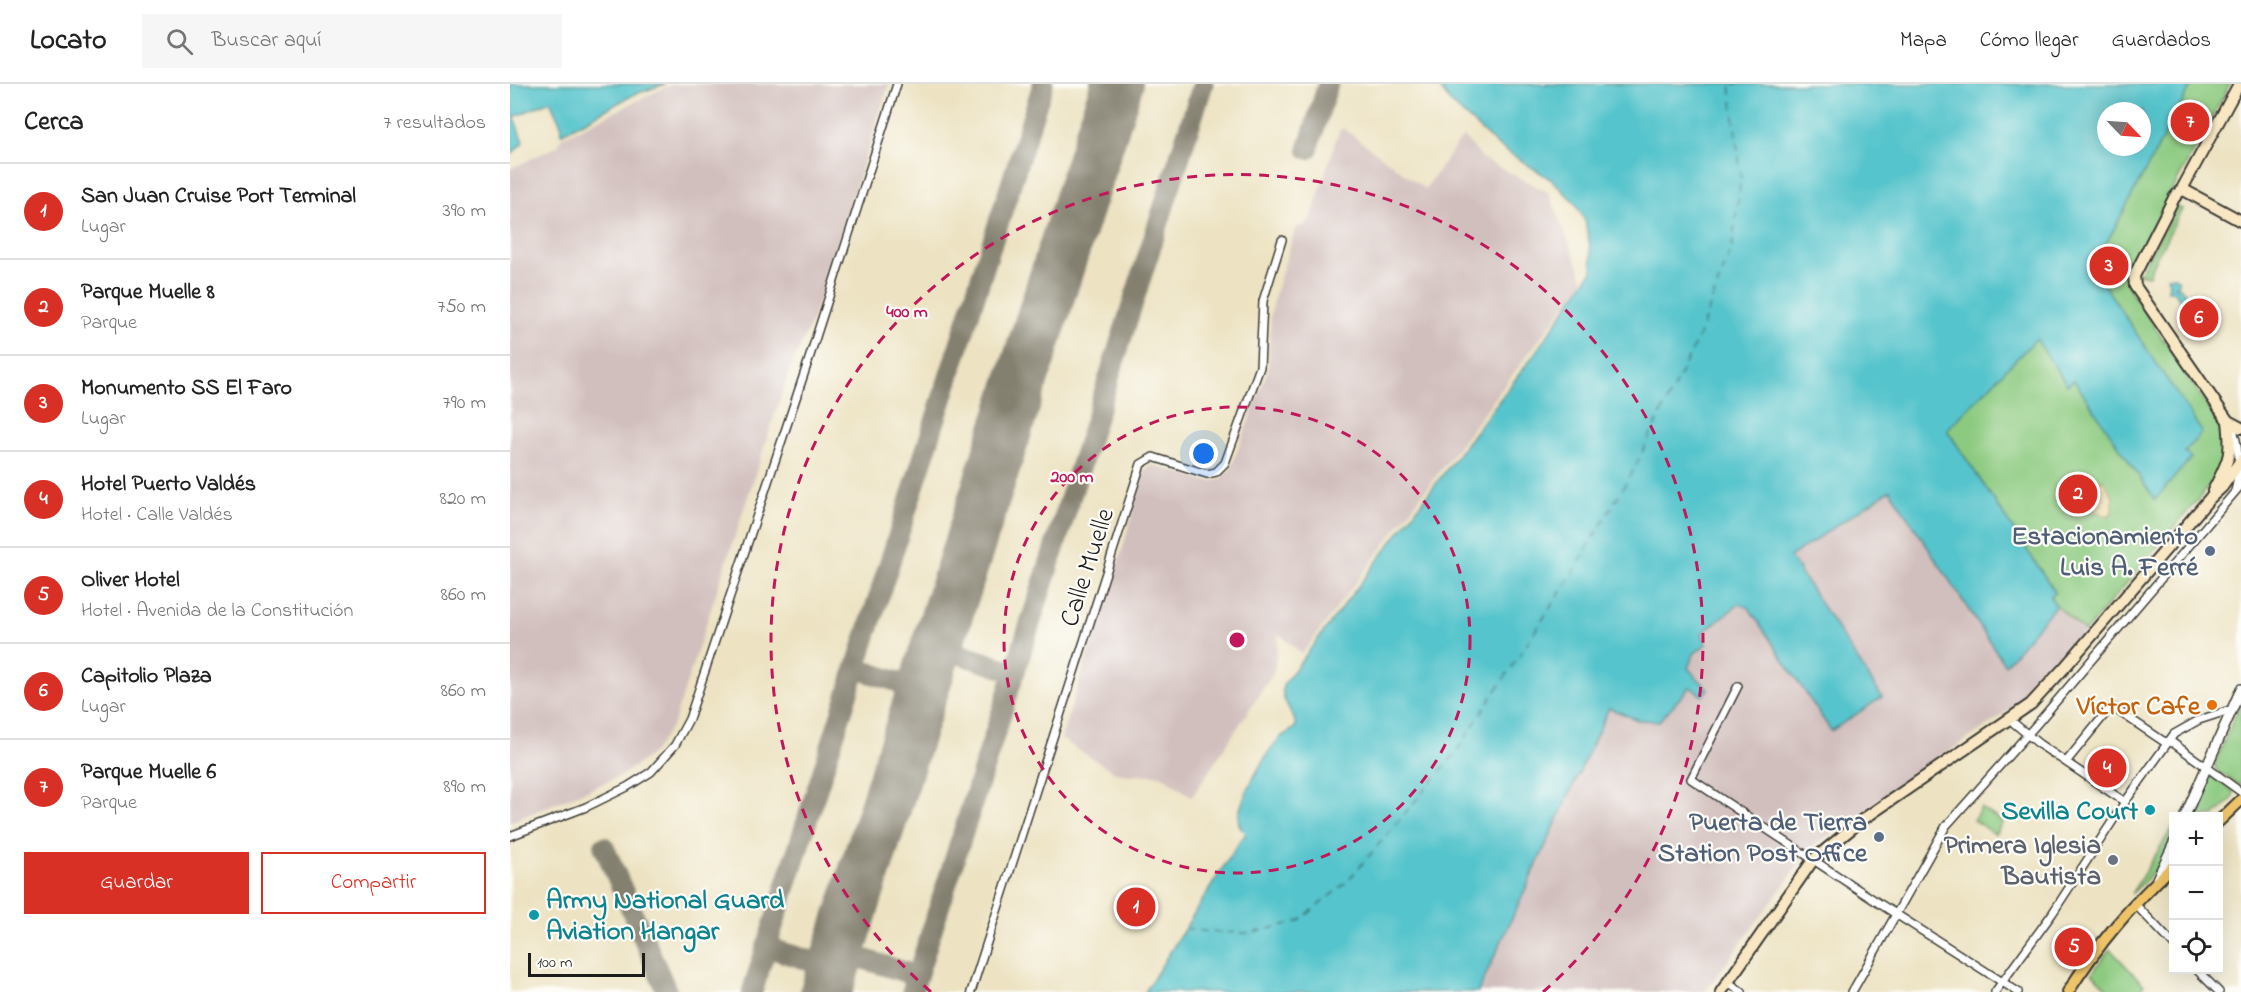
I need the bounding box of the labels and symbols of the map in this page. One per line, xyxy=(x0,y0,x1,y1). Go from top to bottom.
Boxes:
pin: 7 xyxy=(2170,99,2210,144)
north arrow xyxy=(2097,102,2151,156)
pin: 3 xyxy=(2090,244,2128,288)
pin: 6 xyxy=(2180,296,2218,340)
text: 400 m xyxy=(886,300,928,326)
your location xyxy=(1189,439,1218,468)
text: 200 m xyxy=(1050,465,1094,491)
pin: 2 xyxy=(2058,472,2098,516)
street label: Calle Muelle xyxy=(1051,503,1126,632)
place label: Estacionamiento Luis A. Ferré xyxy=(2011,518,2199,588)
marker: Estacionamiento Luis A. Ferré xyxy=(2203,544,2217,558)
centre of rings xyxy=(1227,630,1247,650)
place label: Víctor Cafe xyxy=(2076,688,2201,727)
marker: Víctor Cafe xyxy=(2205,698,2219,712)
pin: 4 xyxy=(2088,746,2126,790)
place label: Sevilla Court xyxy=(2001,793,2139,832)
marker: Sevilla Court xyxy=(2143,803,2157,817)
place label: Puerta de Tierra Station Post Office xyxy=(1658,804,1868,874)
place label: Primera Iglesia Bautista xyxy=(1944,827,2101,897)
marker: Puerta de Tierra Station Post Office xyxy=(1872,830,1886,844)
marker: Primera Iglesia Bautista xyxy=(2106,853,2120,867)
place label: Army National Guard Aviation Hangar xyxy=(546,882,785,953)
pin: 1 xyxy=(1116,884,1156,930)
marker: Army National Guard Aviation Hangar xyxy=(527,908,541,922)
pin: 5 xyxy=(2054,924,2094,970)
scale bar xyxy=(528,950,645,978)

